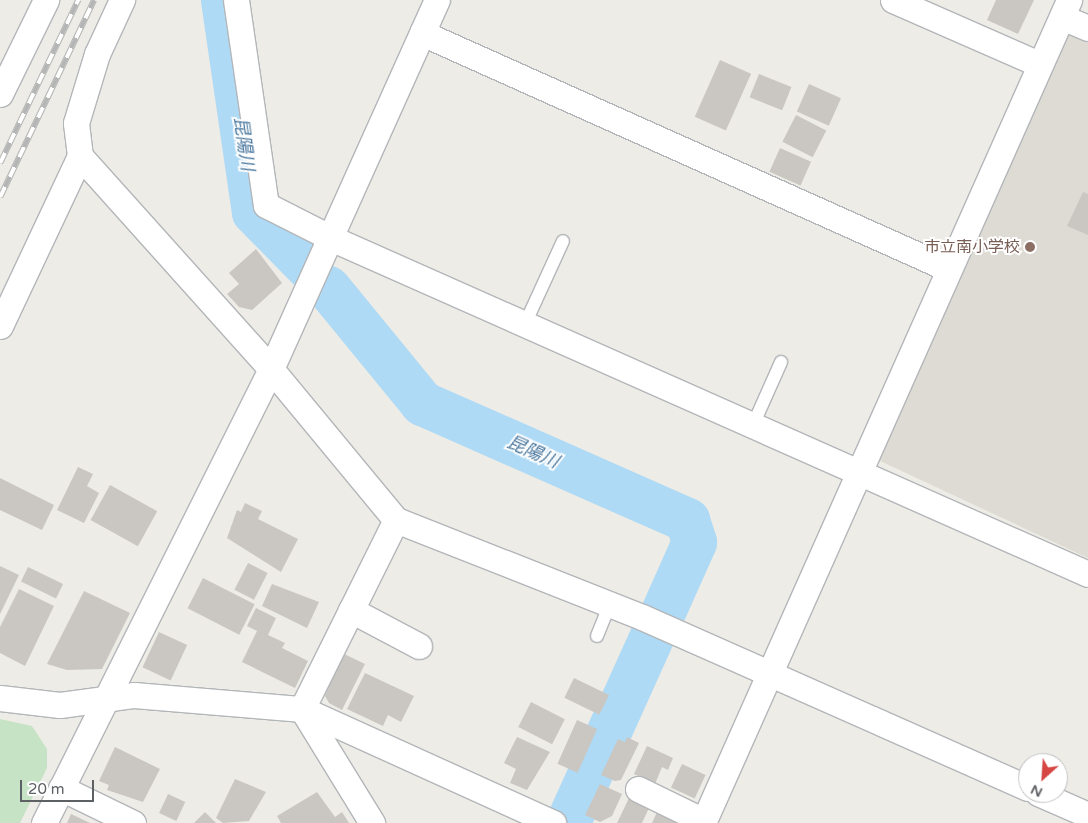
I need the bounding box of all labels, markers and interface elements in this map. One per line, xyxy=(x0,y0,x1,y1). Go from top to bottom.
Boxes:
water label: 昆陽川 xyxy=(230,116,258,172)
place label: 市立南小学校 xyxy=(924,237,1020,257)
marker: 市立南小学校 xyxy=(1024,241,1036,253)
water label: 昆陽川 xyxy=(504,431,562,473)
north arrow xyxy=(1018,753,1068,803)
scale bar xyxy=(22,770,96,802)
text: 20 m xyxy=(28,780,65,798)
text: N xyxy=(1028,781,1045,801)

